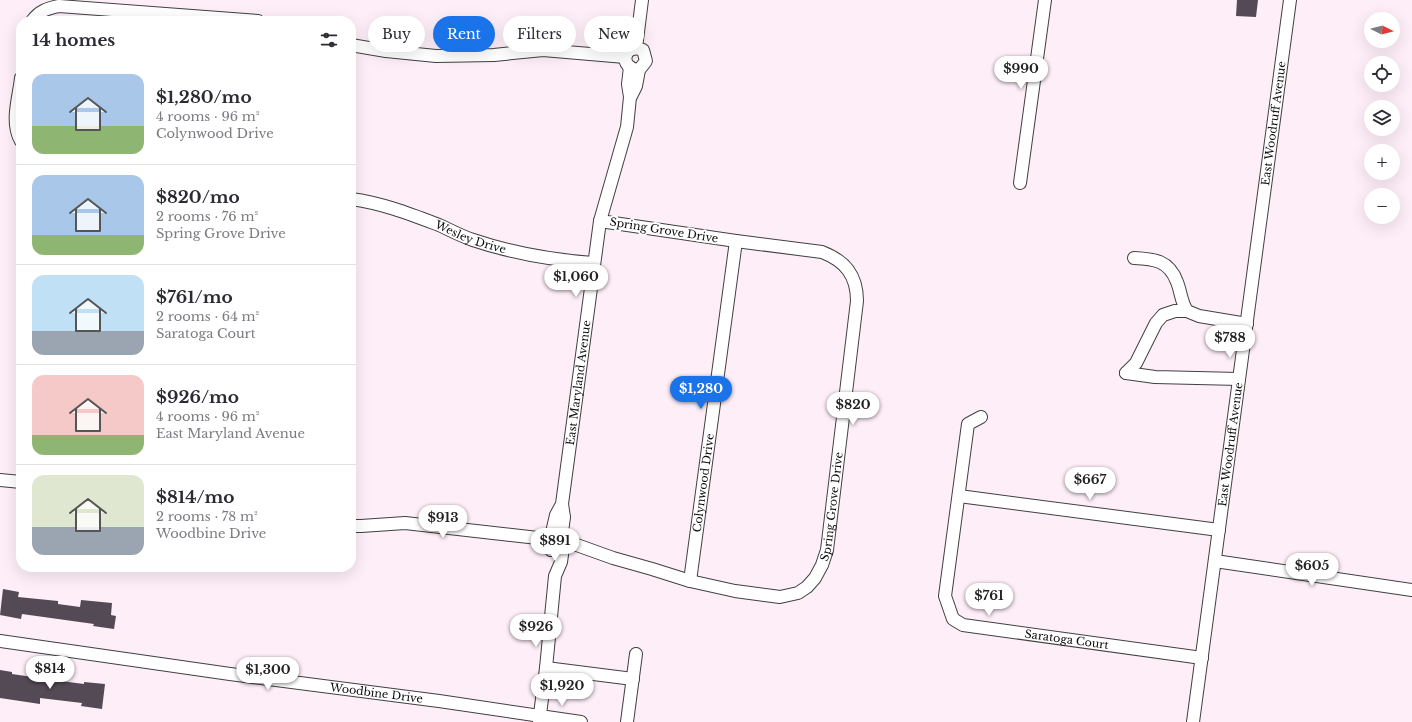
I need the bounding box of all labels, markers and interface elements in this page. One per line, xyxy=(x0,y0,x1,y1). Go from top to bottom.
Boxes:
north arrow xyxy=(1364,12,1400,48)
map controls xyxy=(1364,12,1400,224)
chip: Buy xyxy=(368,16,425,52)
chip: Rent xyxy=(433,16,495,52)
chip: Filters xyxy=(503,16,576,52)
chip: New xyxy=(584,16,644,52)
icon: filters xyxy=(318,29,340,51)
text: 14 homes xyxy=(32,30,115,51)
pin: $990 xyxy=(997,56,1045,90)
button: locate xyxy=(1364,56,1400,92)
text: $990 xyxy=(1003,60,1039,77)
street label: East Woodruff Avenue xyxy=(1258,60,1289,186)
text: $1,280/mo xyxy=(156,87,252,108)
icon: home xyxy=(64,90,112,138)
button: layers xyxy=(1364,100,1400,136)
text: 4 rooms · 96 m² xyxy=(156,108,260,125)
text: Colynwood Drive xyxy=(156,125,274,142)
button: + xyxy=(1364,144,1400,180)
text: $820/mo xyxy=(156,187,240,208)
button: − xyxy=(1364,188,1400,224)
icon: home xyxy=(64,191,112,239)
text: 2 rooms · 76 m² xyxy=(156,208,258,225)
street label: Spring Grove Drive xyxy=(609,215,719,245)
street label: Wesley Drive xyxy=(432,217,507,256)
text: Spring Grove Drive xyxy=(156,225,286,242)
pin: $1,060 xyxy=(543,264,609,298)
text: $1,060 xyxy=(553,268,599,285)
text: $761/mo xyxy=(156,287,233,308)
icon: home xyxy=(64,291,112,339)
text: 2 rooms · 64 m² xyxy=(156,308,259,325)
street label: East Maryland Avenue xyxy=(563,319,594,446)
text: Saratoga Court xyxy=(156,325,256,342)
pin: $788 xyxy=(1206,325,1254,359)
text: $788 xyxy=(1214,329,1246,346)
pin: $1,280 xyxy=(668,376,734,410)
text: $1,280 xyxy=(679,380,723,397)
street label: East Woodruff Avenue xyxy=(1215,382,1246,507)
text: $926/mo xyxy=(156,387,239,408)
icon: home xyxy=(64,391,112,439)
pin: $820 xyxy=(829,392,877,426)
text: $820 xyxy=(836,396,870,413)
text: 4 rooms · 96 m² xyxy=(156,408,260,425)
text: East Maryland Avenue xyxy=(156,425,305,442)
street label: Colynwood Drive xyxy=(690,433,717,533)
street label: Spring Grove Drive xyxy=(817,451,846,563)
pin: $667 xyxy=(1066,467,1114,501)
text: $667 xyxy=(1074,471,1106,488)
text: $814/mo xyxy=(156,487,235,508)
icon: home xyxy=(64,491,112,539)
pin: $913 xyxy=(419,505,467,539)
text: 2 rooms · 78 m² xyxy=(156,508,258,525)
text: $913 xyxy=(427,509,459,526)
text: Woodbine Drive xyxy=(156,525,266,542)
pin: $891 xyxy=(531,528,579,562)
text: $891 xyxy=(539,532,571,549)
pin: $605 xyxy=(1288,553,1336,587)
text: $605 xyxy=(1295,557,1329,574)
pin: $761 xyxy=(965,583,1013,617)
text: $761 xyxy=(974,587,1004,604)
pin: $926 xyxy=(512,614,560,648)
text: $926 xyxy=(519,618,553,635)
street label: Saratoga Court xyxy=(1024,627,1110,652)
pin: $814 xyxy=(26,656,74,690)
pin: $1,300 xyxy=(235,657,301,691)
text: $814 xyxy=(35,660,65,677)
text: $1,300 xyxy=(245,661,291,678)
pin: $1,920 xyxy=(529,673,595,707)
text: $1,920 xyxy=(540,677,584,694)
street label: Woodbine Drive xyxy=(328,680,424,706)

